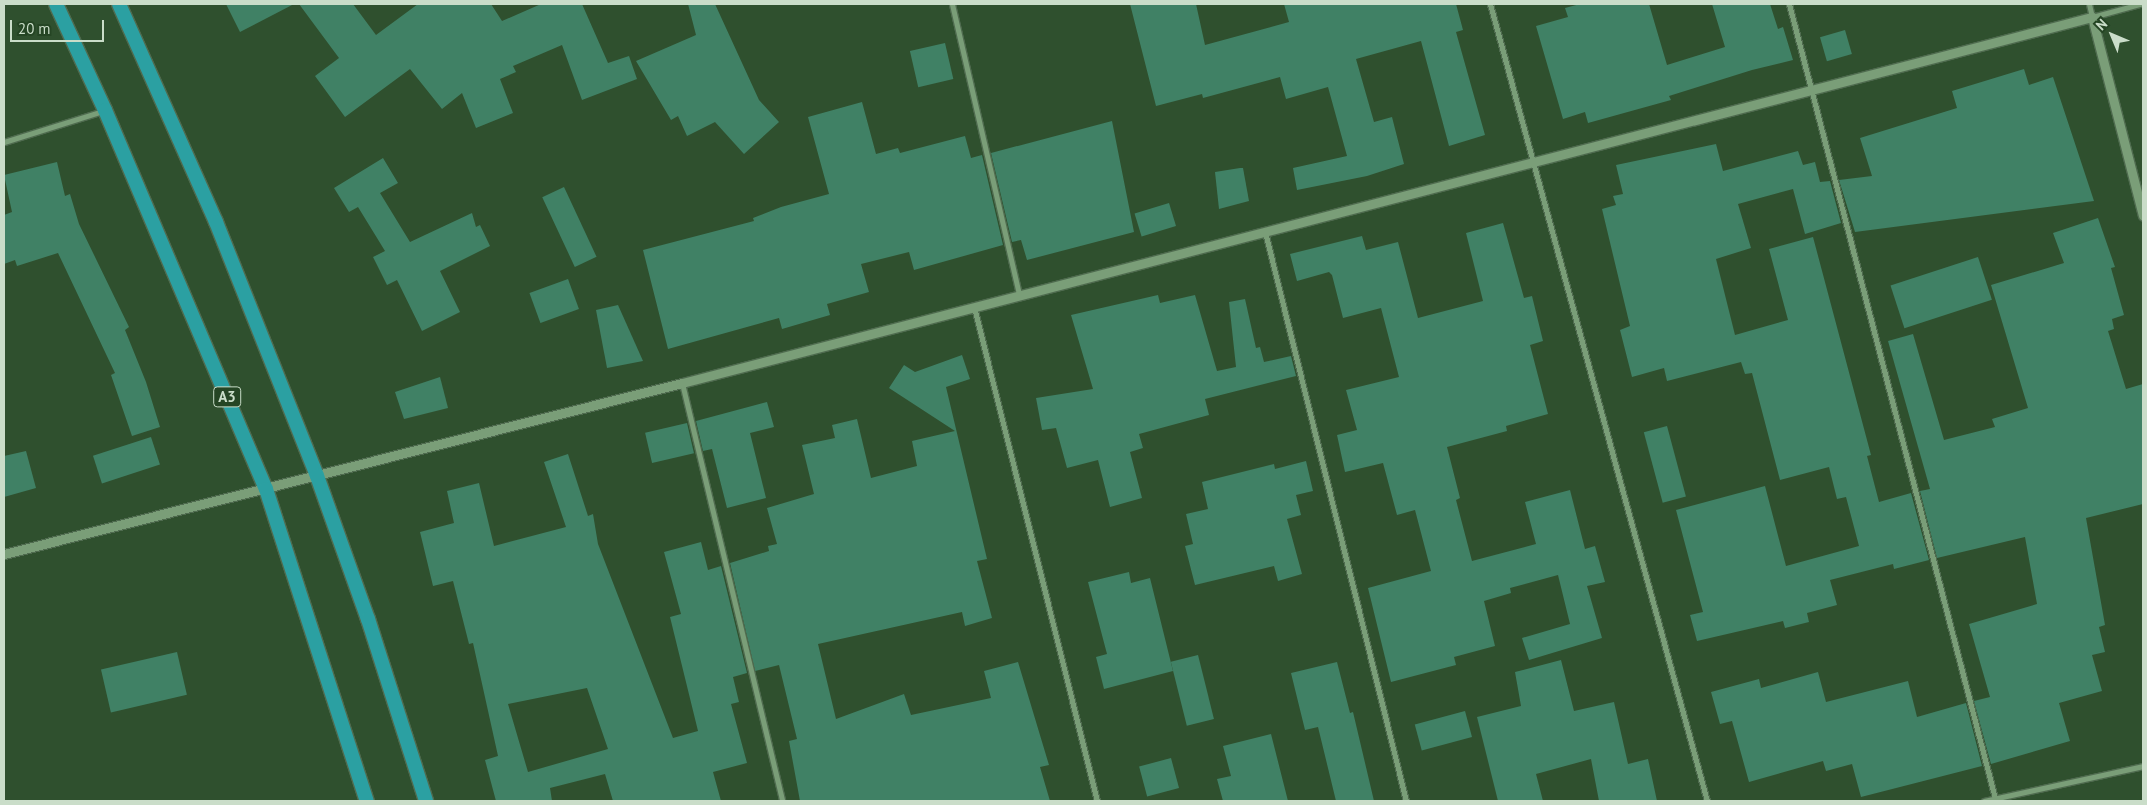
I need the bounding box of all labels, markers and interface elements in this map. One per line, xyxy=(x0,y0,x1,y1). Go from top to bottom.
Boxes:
scale bar xyxy=(12,10,106,42)
north arrow xyxy=(2087,10,2137,60)
text: N xyxy=(2092,15,2111,34)
text: 20 m xyxy=(18,19,51,38)
road number: A3 xyxy=(212,384,242,410)

